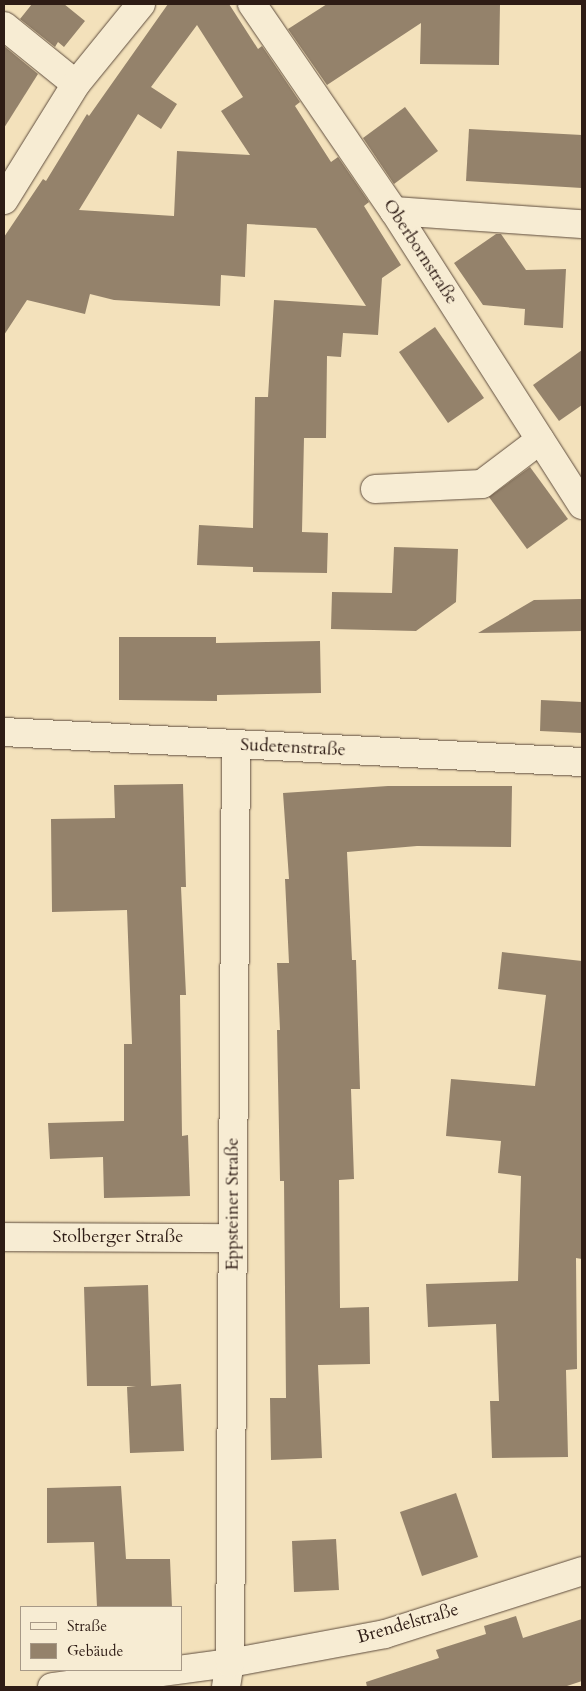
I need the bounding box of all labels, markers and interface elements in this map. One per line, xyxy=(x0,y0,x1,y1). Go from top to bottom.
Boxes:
street label: Oberbornstraße xyxy=(378,195,462,309)
street label: Sudetenstraße xyxy=(240,734,346,762)
street label: Eppsteiner Straße xyxy=(222,1138,244,1270)
street label: Stolberger Straße xyxy=(52,1226,184,1248)
street label: Brendelstraße xyxy=(355,1599,461,1649)
legend xyxy=(20,1606,182,1671)
text: Straße xyxy=(67,1616,107,1636)
text: Gebäude xyxy=(67,1641,123,1661)

